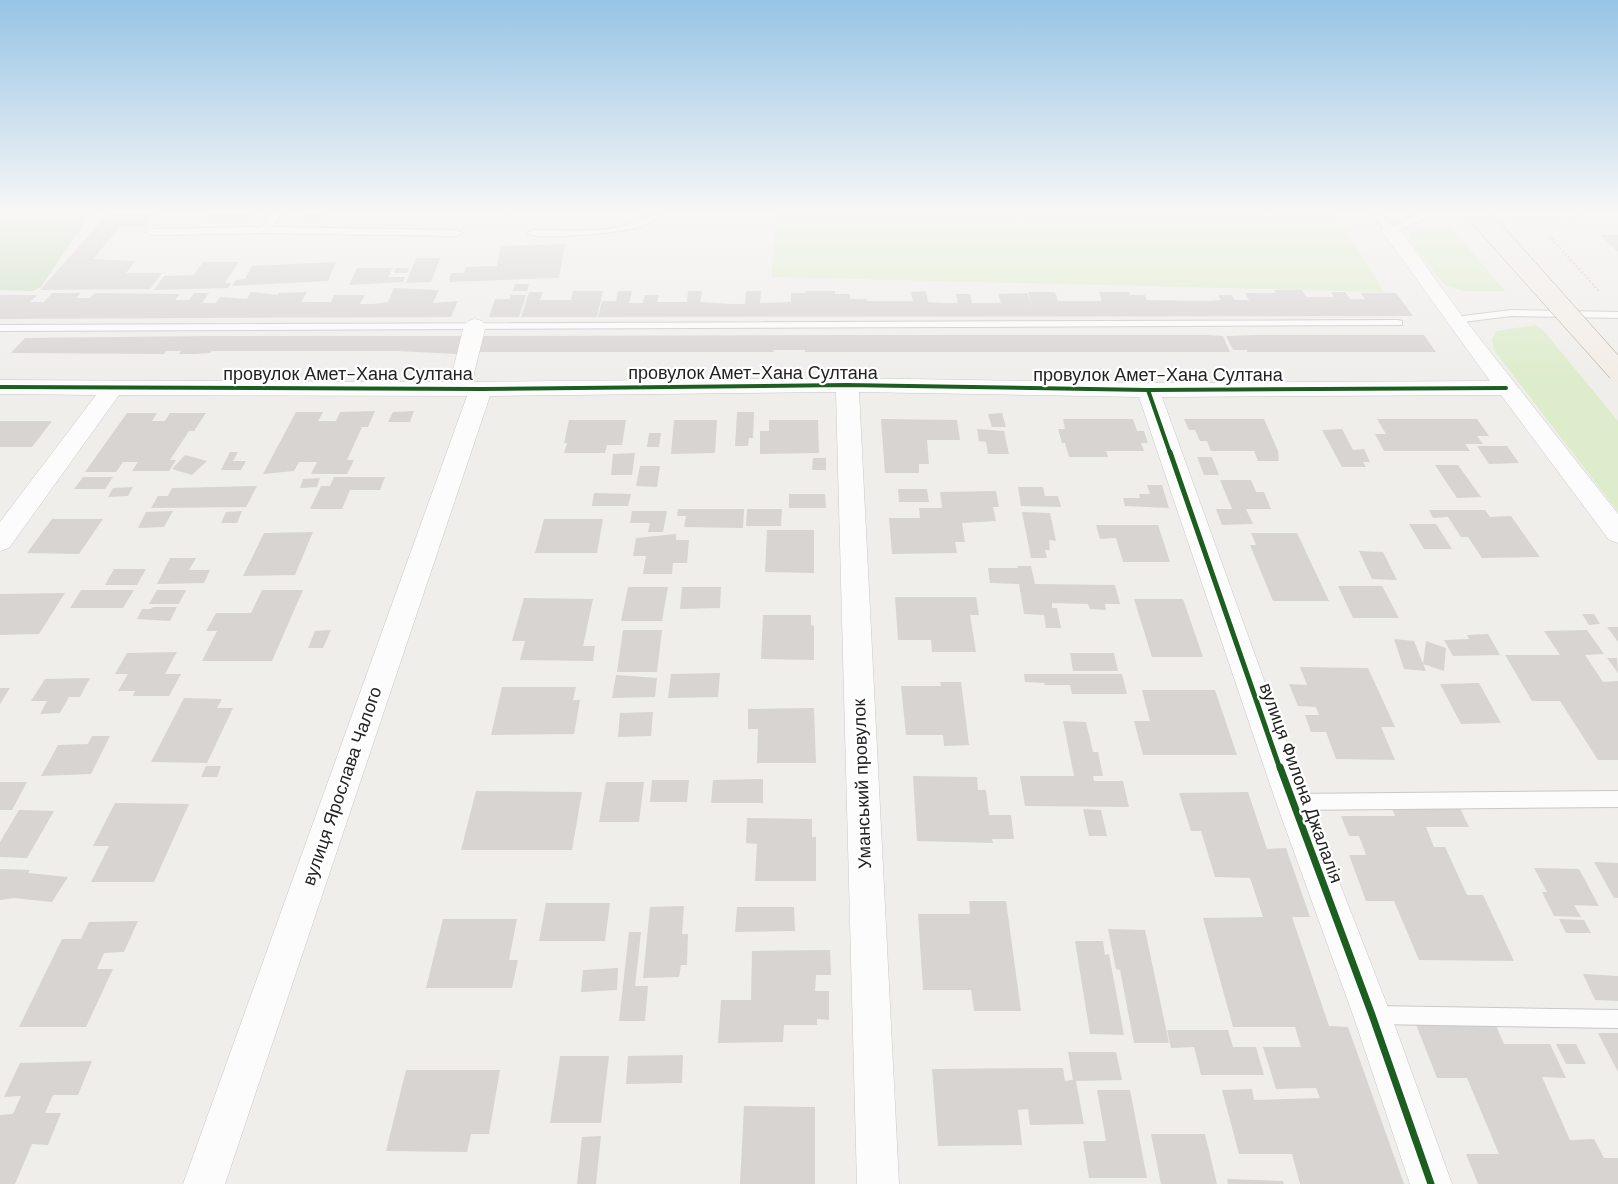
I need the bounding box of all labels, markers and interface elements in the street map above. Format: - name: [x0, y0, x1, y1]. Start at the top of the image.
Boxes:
- street label: провулок Амет-Хана Султана: [628, 361, 879, 385]
- street label: провулок Амет-Хана Султана: [223, 362, 474, 386]
- street label: провулок Амет-Хана Султана: [1033, 363, 1284, 387]
- street label: вулиця Филона Джалалія: [1254, 680, 1348, 886]
- street label: вулиця Ярослава Чалого: [297, 683, 387, 889]
- street label: Уманський провулок: [847, 698, 877, 869]

